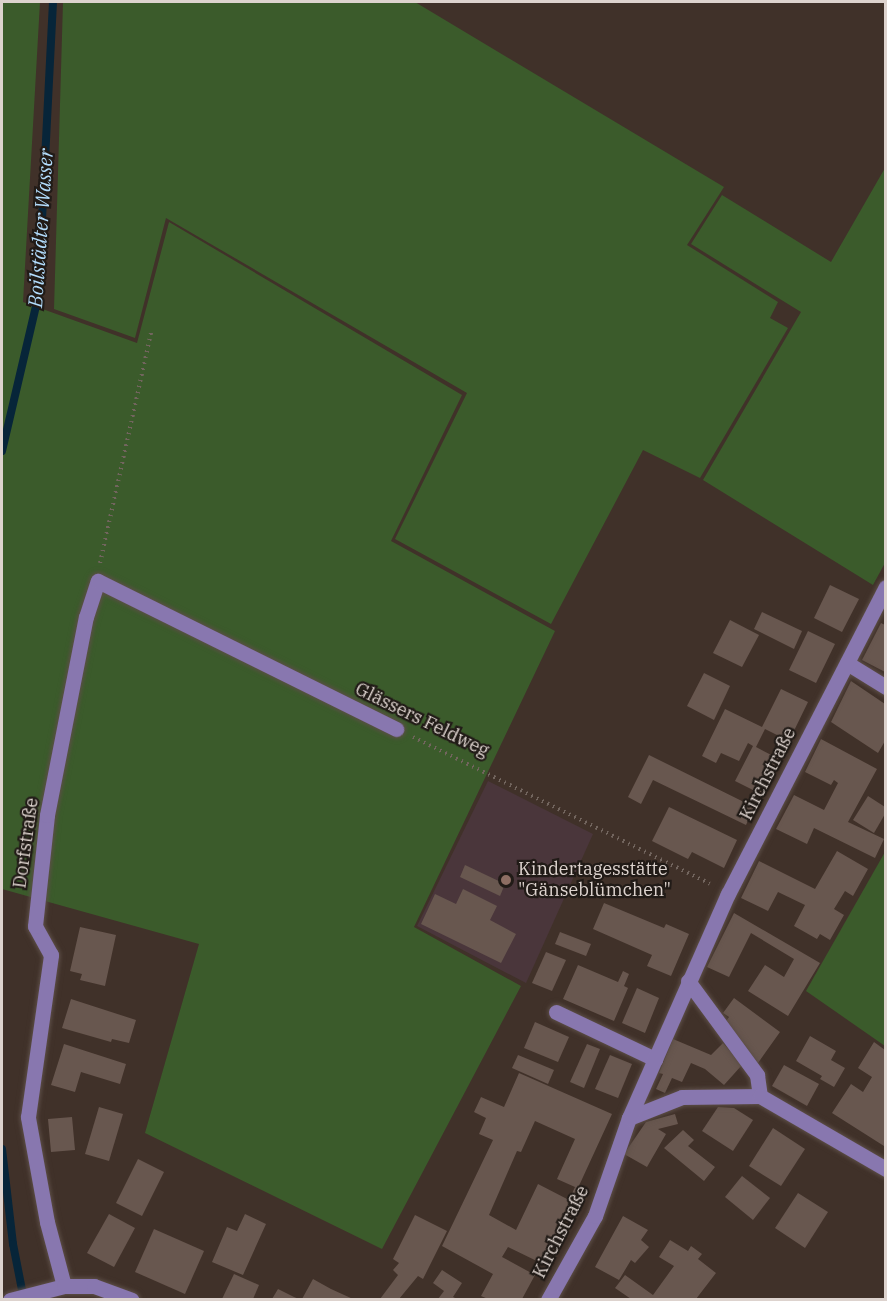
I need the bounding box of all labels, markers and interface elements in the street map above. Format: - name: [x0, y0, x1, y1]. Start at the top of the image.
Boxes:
- water label: Boilstädter Wasser: [22, 148, 58, 308]
- street label: Glässers Feldweg: [352, 678, 492, 762]
- street label: Kirchstraße: [735, 724, 801, 824]
- street label: Dorfstraße: [9, 796, 43, 890]
- place label: Kindertagesstätte "Gänseblümchen": [518, 859, 671, 902]
- marker: Kindertagesstätte "Gänseblümchen": [499, 873, 513, 887]
- street label: Kirchstraße: [528, 1182, 594, 1282]

